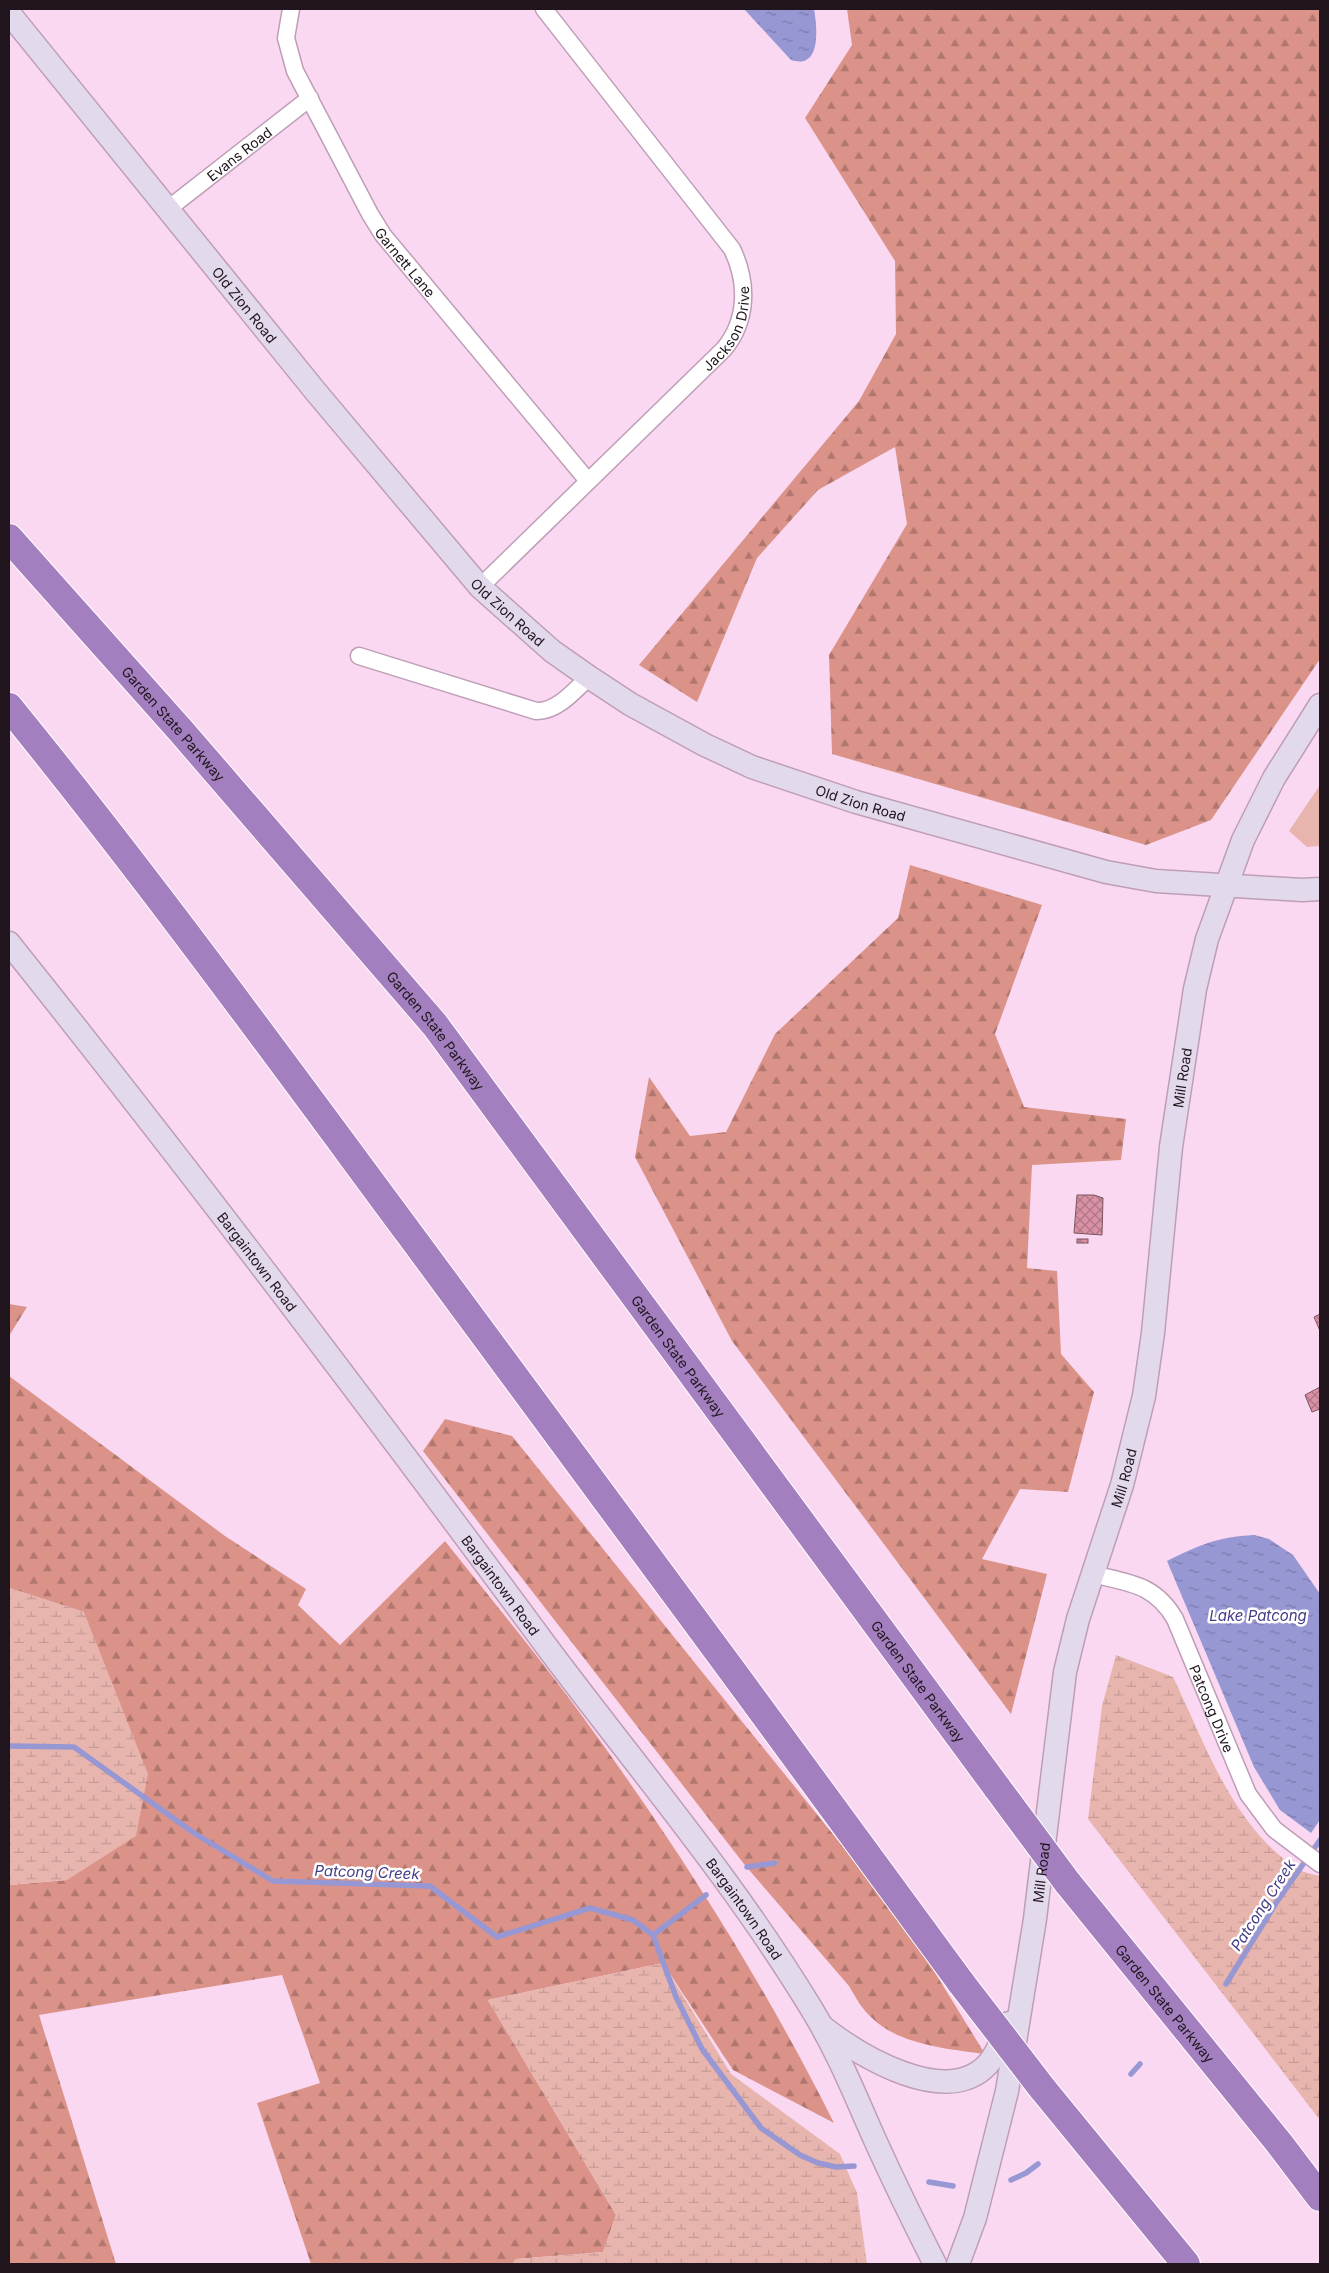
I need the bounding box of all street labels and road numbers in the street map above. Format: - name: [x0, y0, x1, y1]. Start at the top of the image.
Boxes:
- street label: Evans Road: [203, 123, 275, 184]
- street label: Garnett Lane: [372, 224, 439, 300]
- street label: Old Zion Road: [209, 263, 281, 346]
- street label: Jackson Drive: [699, 286, 752, 374]
- street label: Old Zion Road: [468, 575, 548, 649]
- street label: Garden State Parkway: [119, 662, 229, 784]
- street label: Old Zion Road: [814, 781, 908, 824]
- street label: Garden State Parkway: [384, 967, 489, 1093]
- street label: Mill Road: [1169, 1046, 1194, 1109]
- street label: Bargaintown Road: [214, 1208, 301, 1314]
- street label: Garden State Parkway: [628, 1291, 729, 1420]
- street label: Mill Road: [1107, 1446, 1139, 1509]
- street label: Bargaintown Road: [458, 1532, 544, 1638]
- street label: Garden State Parkway: [868, 1617, 969, 1746]
- street label: Patcong Drive: [1186, 1662, 1238, 1755]
- street label: Mill Road: [1029, 1842, 1053, 1904]
- street label: Bargaintown Road: [703, 1854, 786, 1963]
- street label: Garden State Parkway: [1112, 1941, 1219, 2066]

